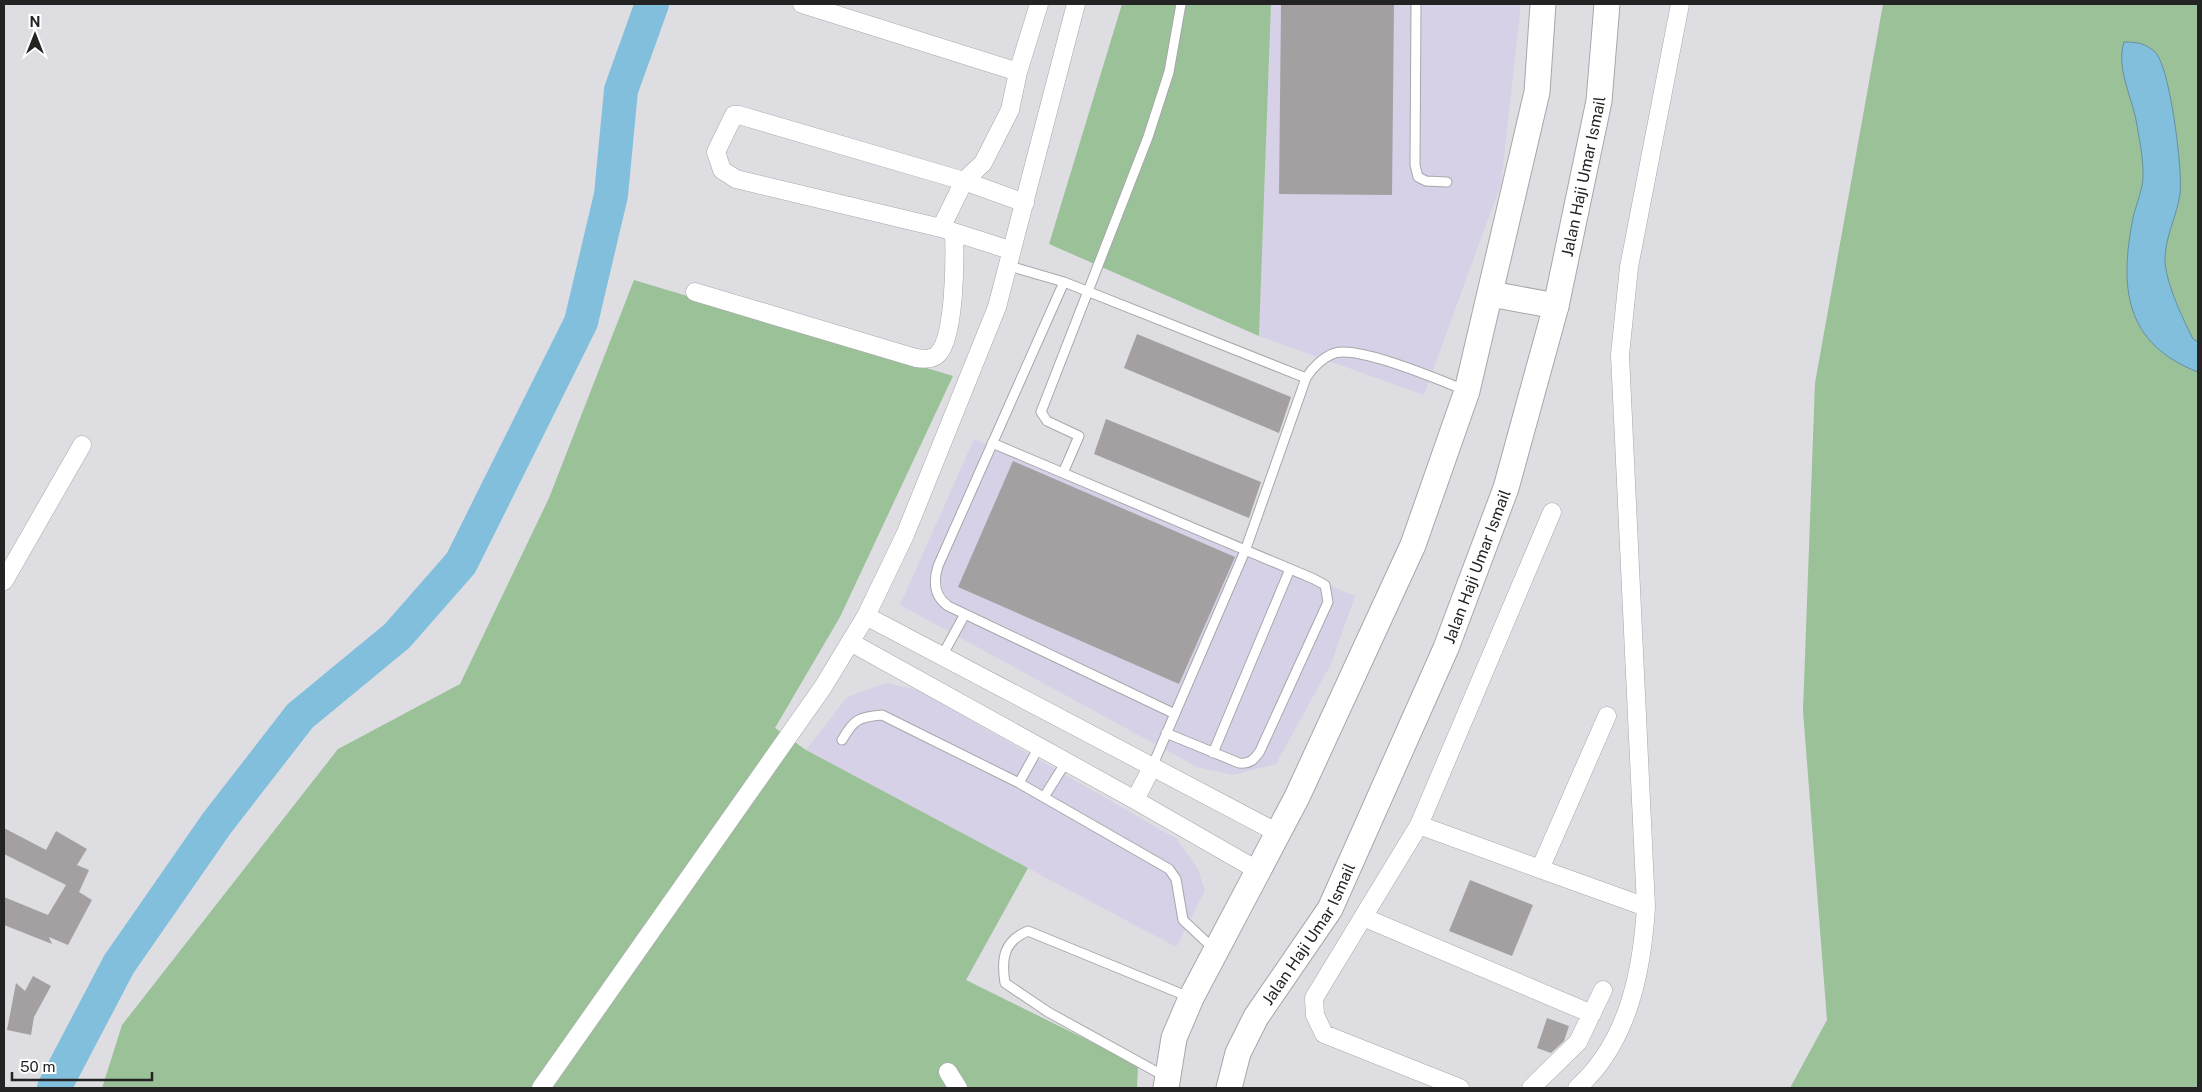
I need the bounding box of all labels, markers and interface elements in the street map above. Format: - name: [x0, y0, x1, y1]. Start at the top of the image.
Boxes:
- north arrow: [10, 10, 60, 60]
- text: N: [30, 14, 40, 30]
- street label: Jalan Haji Umar Ismail: [1558, 95, 1609, 258]
- street label: Jalan Haji Umar Ismail: [1439, 487, 1515, 646]
- street label: Jalan Haji Umar Ismail: [1258, 860, 1359, 1009]
- scale bar: [12, 1050, 152, 1082]
- text: 50 m: [20, 1058, 55, 1075]

